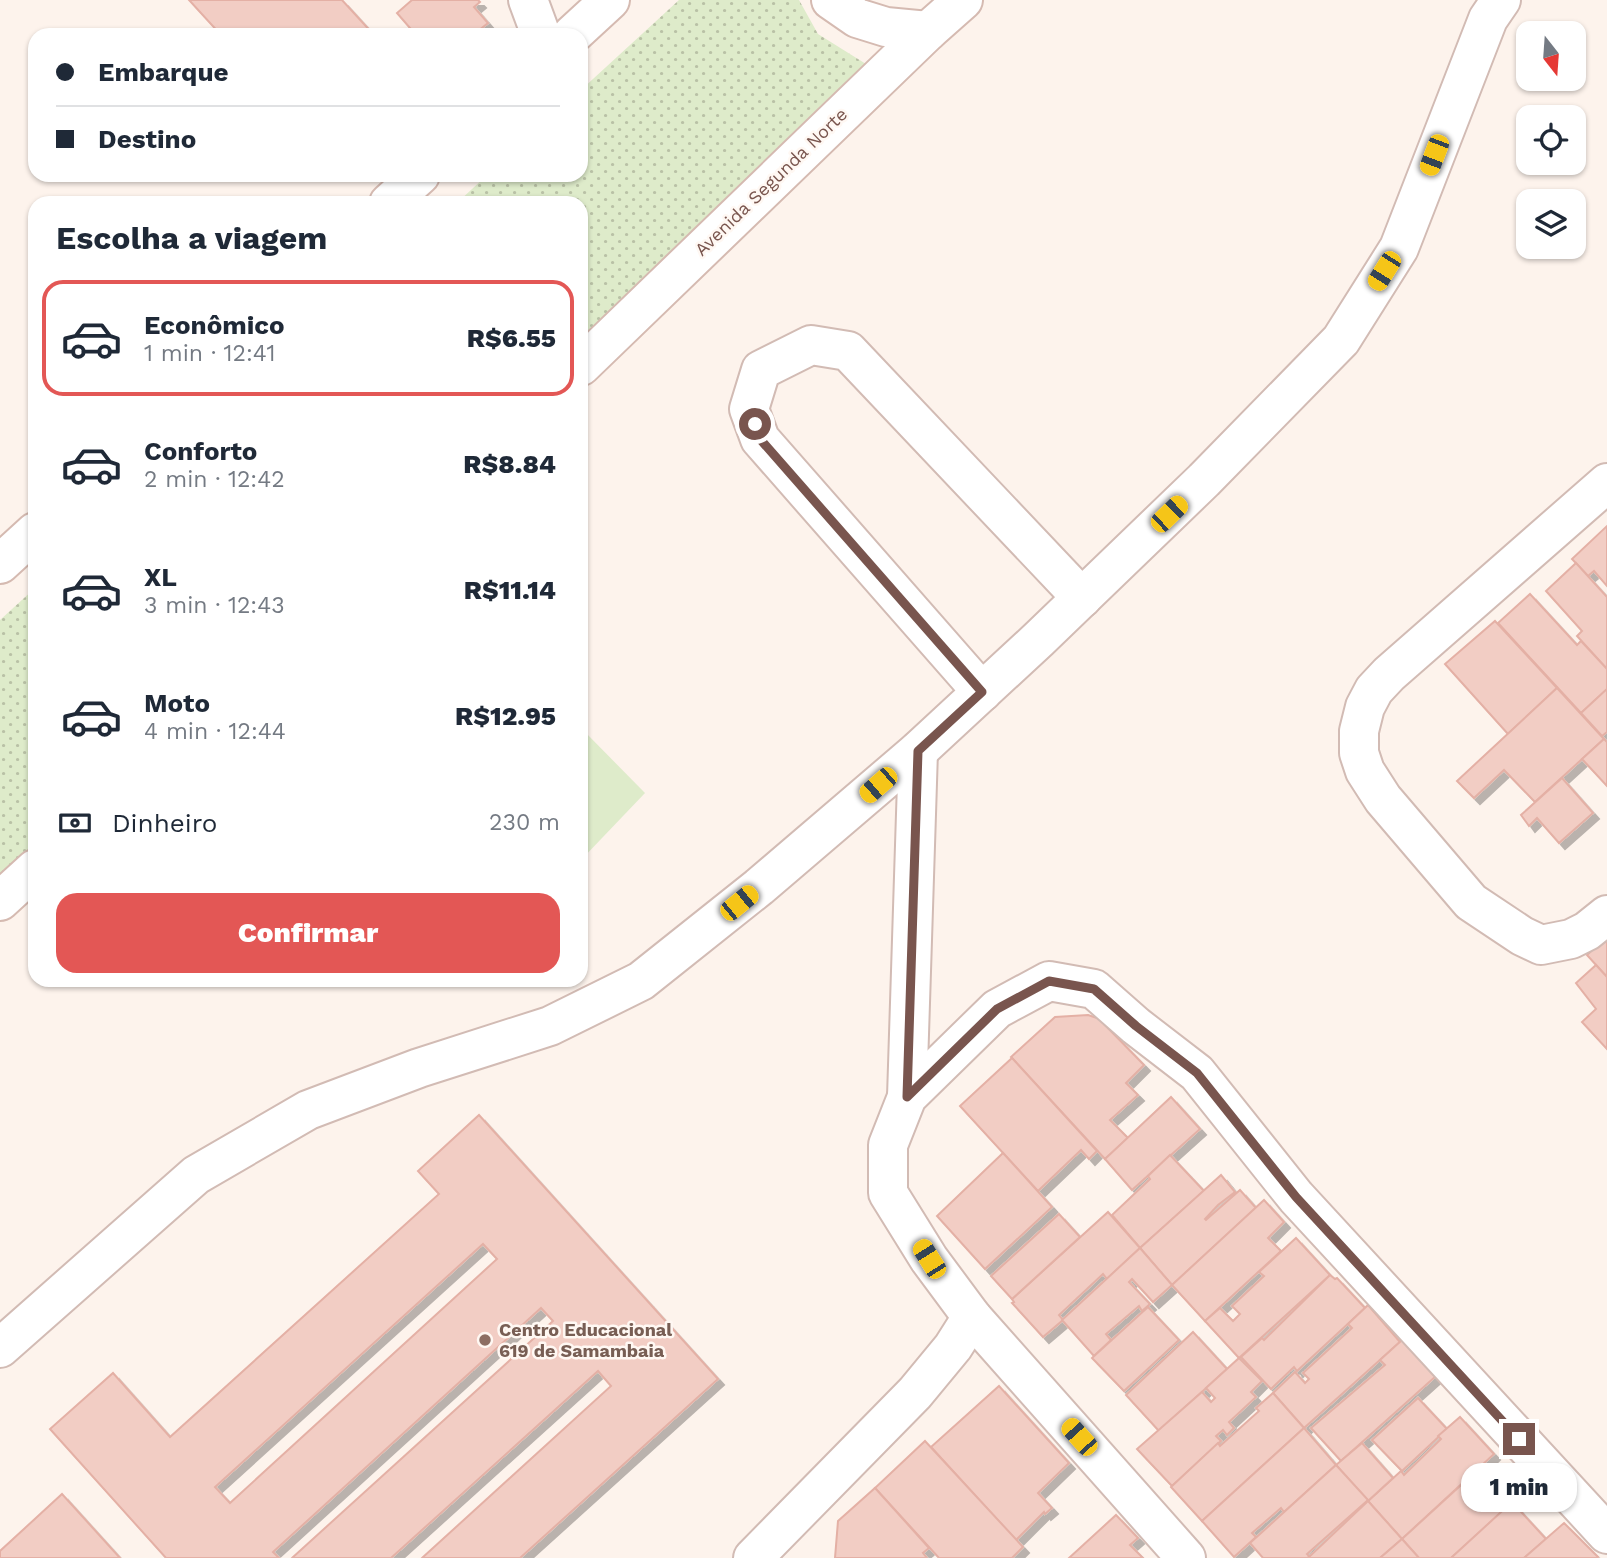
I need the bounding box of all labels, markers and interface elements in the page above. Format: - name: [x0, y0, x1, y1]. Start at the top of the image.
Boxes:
- north arrow: [1516, 21, 1586, 91]
- map controls: [1516, 21, 1586, 259]
- text: Embarque: [98, 57, 229, 87]
- street label: Avenida Segunda Norte: [690, 103, 851, 260]
- button: locate: [1516, 105, 1586, 175]
- text: Destino: [98, 124, 196, 154]
- car: [1417, 132, 1452, 178]
- button: layers: [1516, 189, 1586, 259]
- text: Escolha a viagem: [56, 219, 327, 257]
- car: [1364, 248, 1405, 294]
- icon: car: [60, 307, 123, 370]
- text: Econômico: [144, 310, 285, 340]
- text: R$6.55: [467, 323, 556, 353]
- text: 1 min · 12:41: [144, 340, 275, 367]
- route start: [739, 408, 771, 440]
- icon: car: [60, 433, 123, 496]
- text: Conforto: [144, 436, 257, 466]
- text: R$8.84: [463, 449, 556, 479]
- text: 2 min · 12:42: [144, 466, 285, 493]
- car: [1147, 492, 1192, 536]
- icon: car: [60, 559, 123, 622]
- text: XL: [144, 562, 177, 592]
- text: R$11.14: [464, 575, 556, 605]
- text: 3 min · 12:43: [144, 592, 285, 619]
- icon: car: [60, 685, 123, 748]
- text: Moto: [144, 688, 210, 718]
- text: R$12.95: [455, 701, 556, 731]
- text: 4 min · 12:44: [144, 718, 286, 745]
- car: [856, 763, 901, 807]
- icon: cash: [56, 804, 94, 842]
- text: Dinheiro: [112, 808, 217, 838]
- text: 230 m: [489, 809, 560, 836]
- car: [717, 882, 762, 924]
- button: Confirmar: [56, 893, 560, 973]
- car: [909, 1236, 950, 1282]
- place label: Centro Educacional 619 de Samambaia: [499, 1319, 672, 1361]
- marker: Centro Educacional 619 de Samambaia: [477, 1332, 493, 1348]
- car: [1058, 1414, 1101, 1460]
- route end: [1503, 1423, 1535, 1455]
- callout: 1 min: [1461, 1464, 1577, 1512]
- text: 1 min: [1489, 1474, 1549, 1501]

